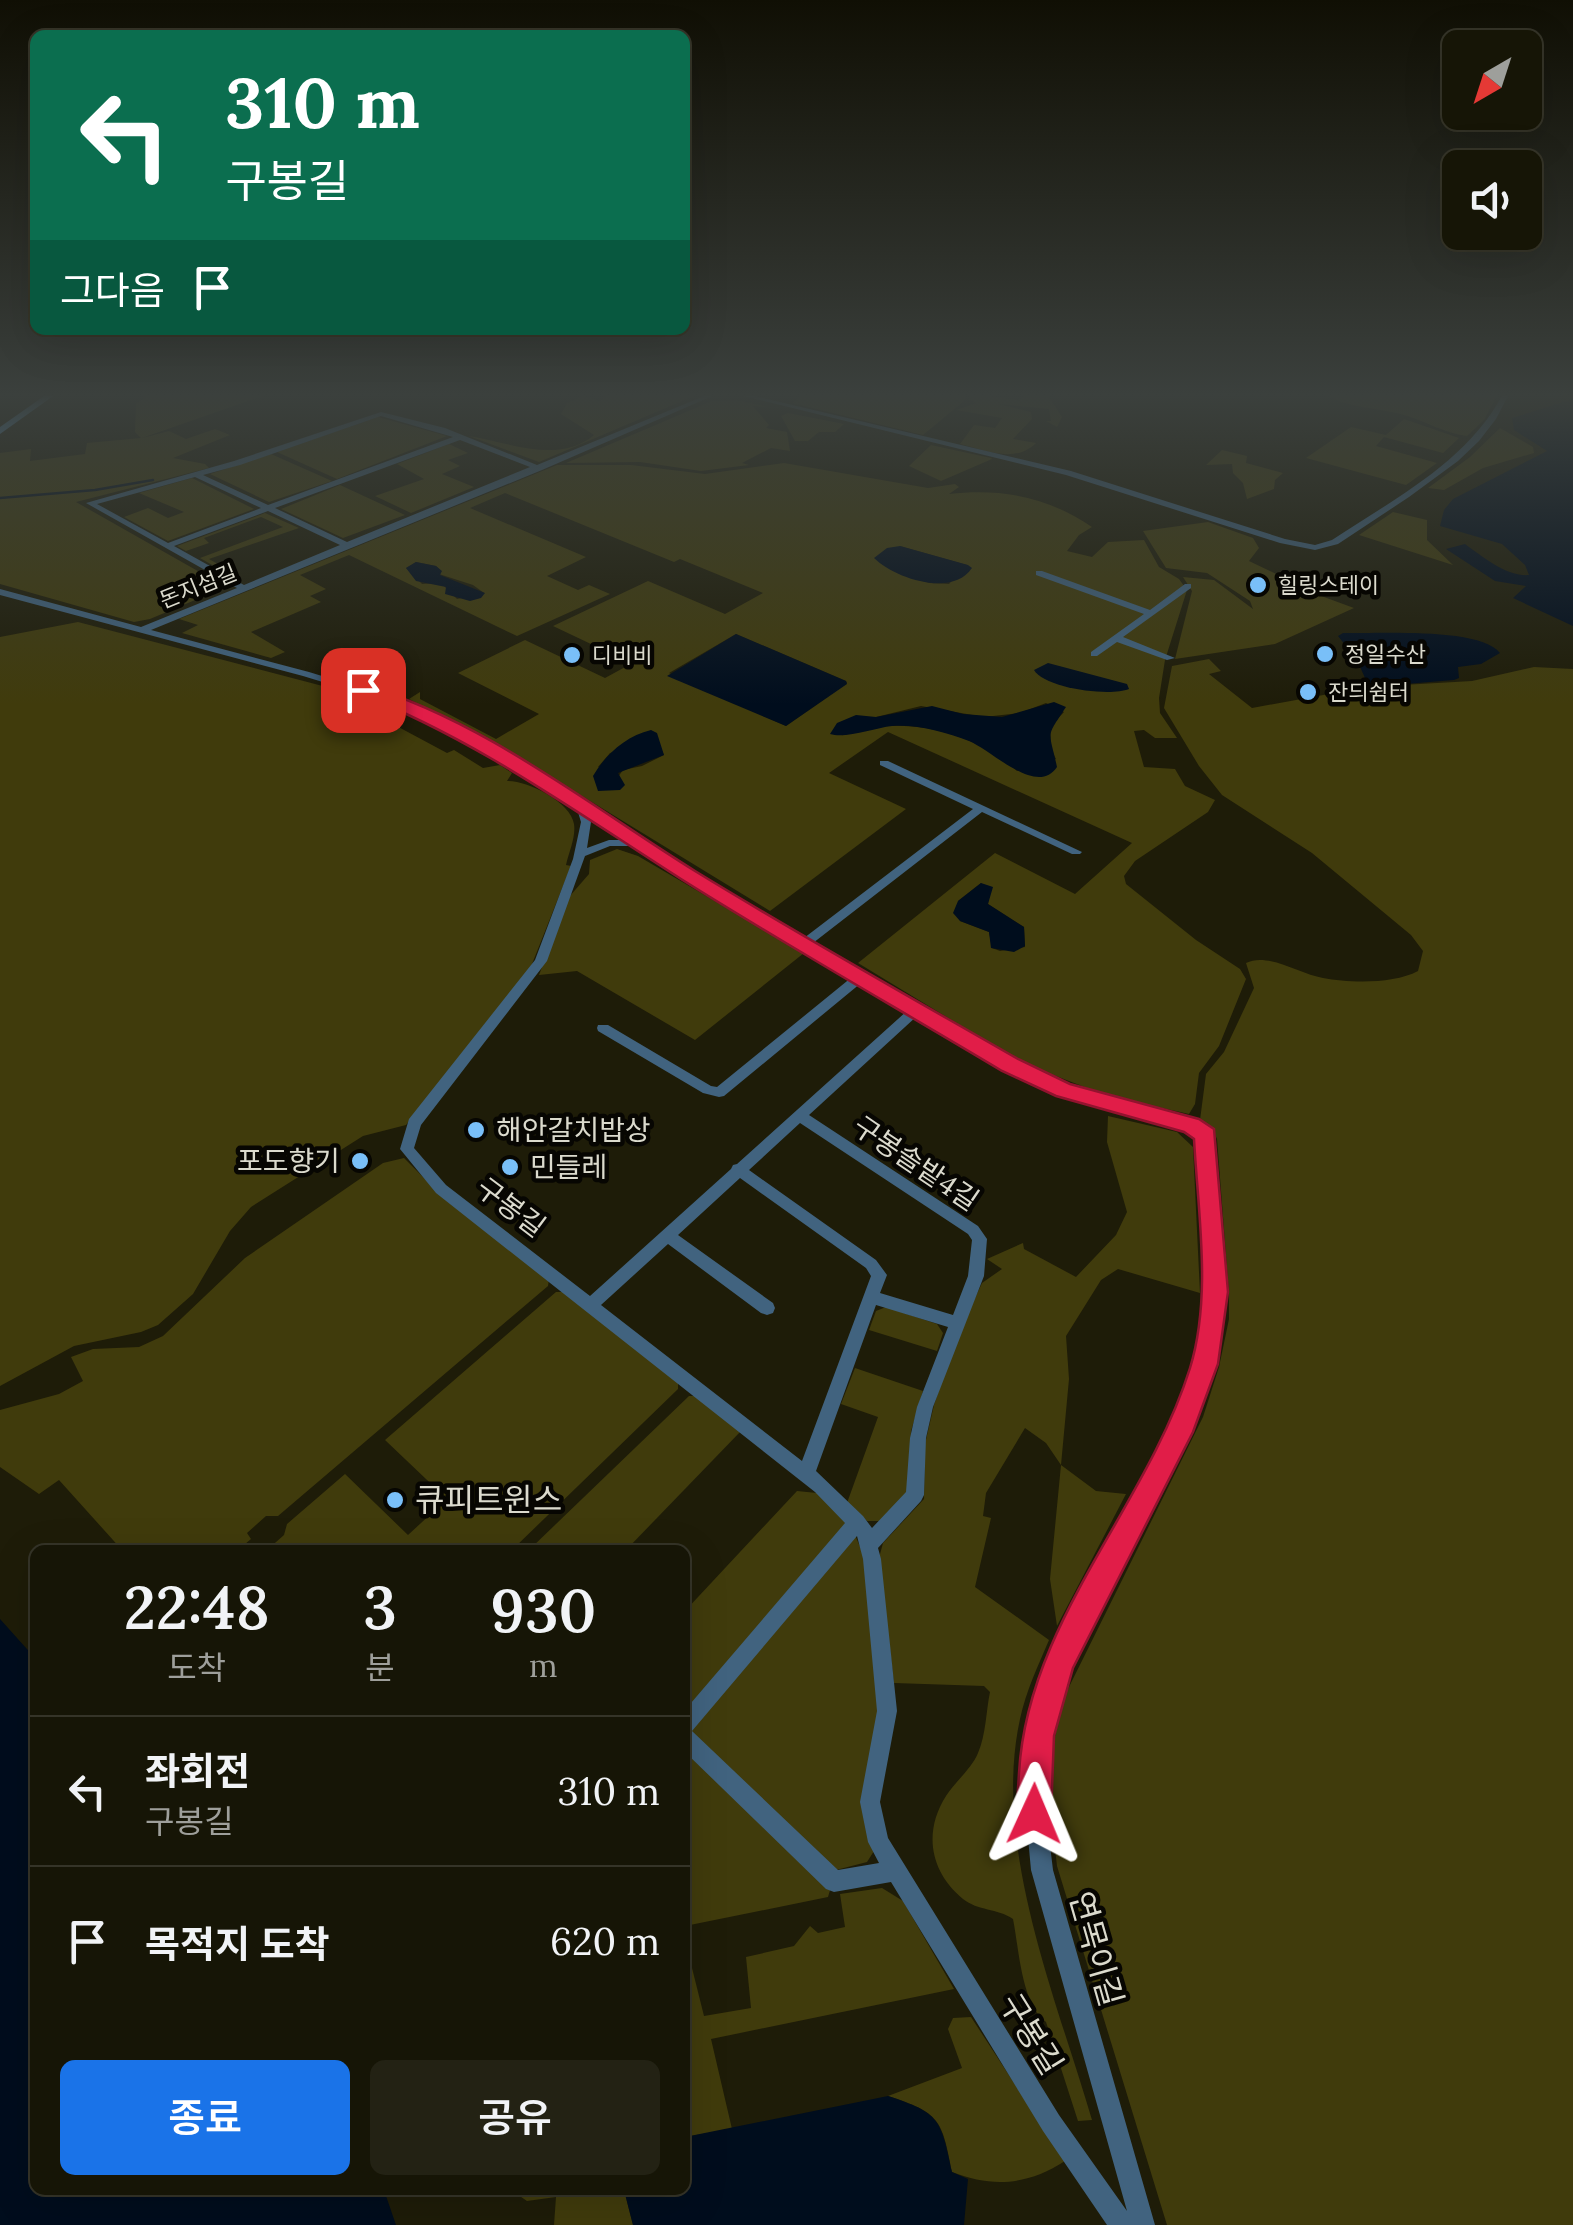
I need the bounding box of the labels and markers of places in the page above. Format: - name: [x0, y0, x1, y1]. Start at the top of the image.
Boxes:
- place label: 힐링스테이: [1278, 571, 1379, 599]
- marker: 힐링스테이: [1247, 574, 1269, 596]
- place label: 정일수산: [1345, 640, 1426, 668]
- place label: 디비비: [592, 641, 653, 669]
- marker: 정일수산: [1314, 643, 1336, 665]
- marker: 디비비: [561, 644, 583, 666]
- pin: [321, 648, 406, 733]
- place label: 잔듸쉼터: [1328, 678, 1409, 706]
- marker: 잔듸쉼터: [1297, 681, 1319, 703]
- place label: 해안갈치밥상: [496, 1112, 651, 1148]
- marker: 해안갈치밥상: [465, 1119, 487, 1141]
- place label: 포도향기: [237, 1143, 340, 1179]
- place label: 민들레: [530, 1149, 607, 1185]
- marker: 포도향기: [349, 1150, 371, 1172]
- marker: 민들레: [499, 1156, 521, 1178]
- place label: 큐피트윈스: [415, 1479, 562, 1520]
- marker: 큐피트윈스: [384, 1489, 406, 1511]

